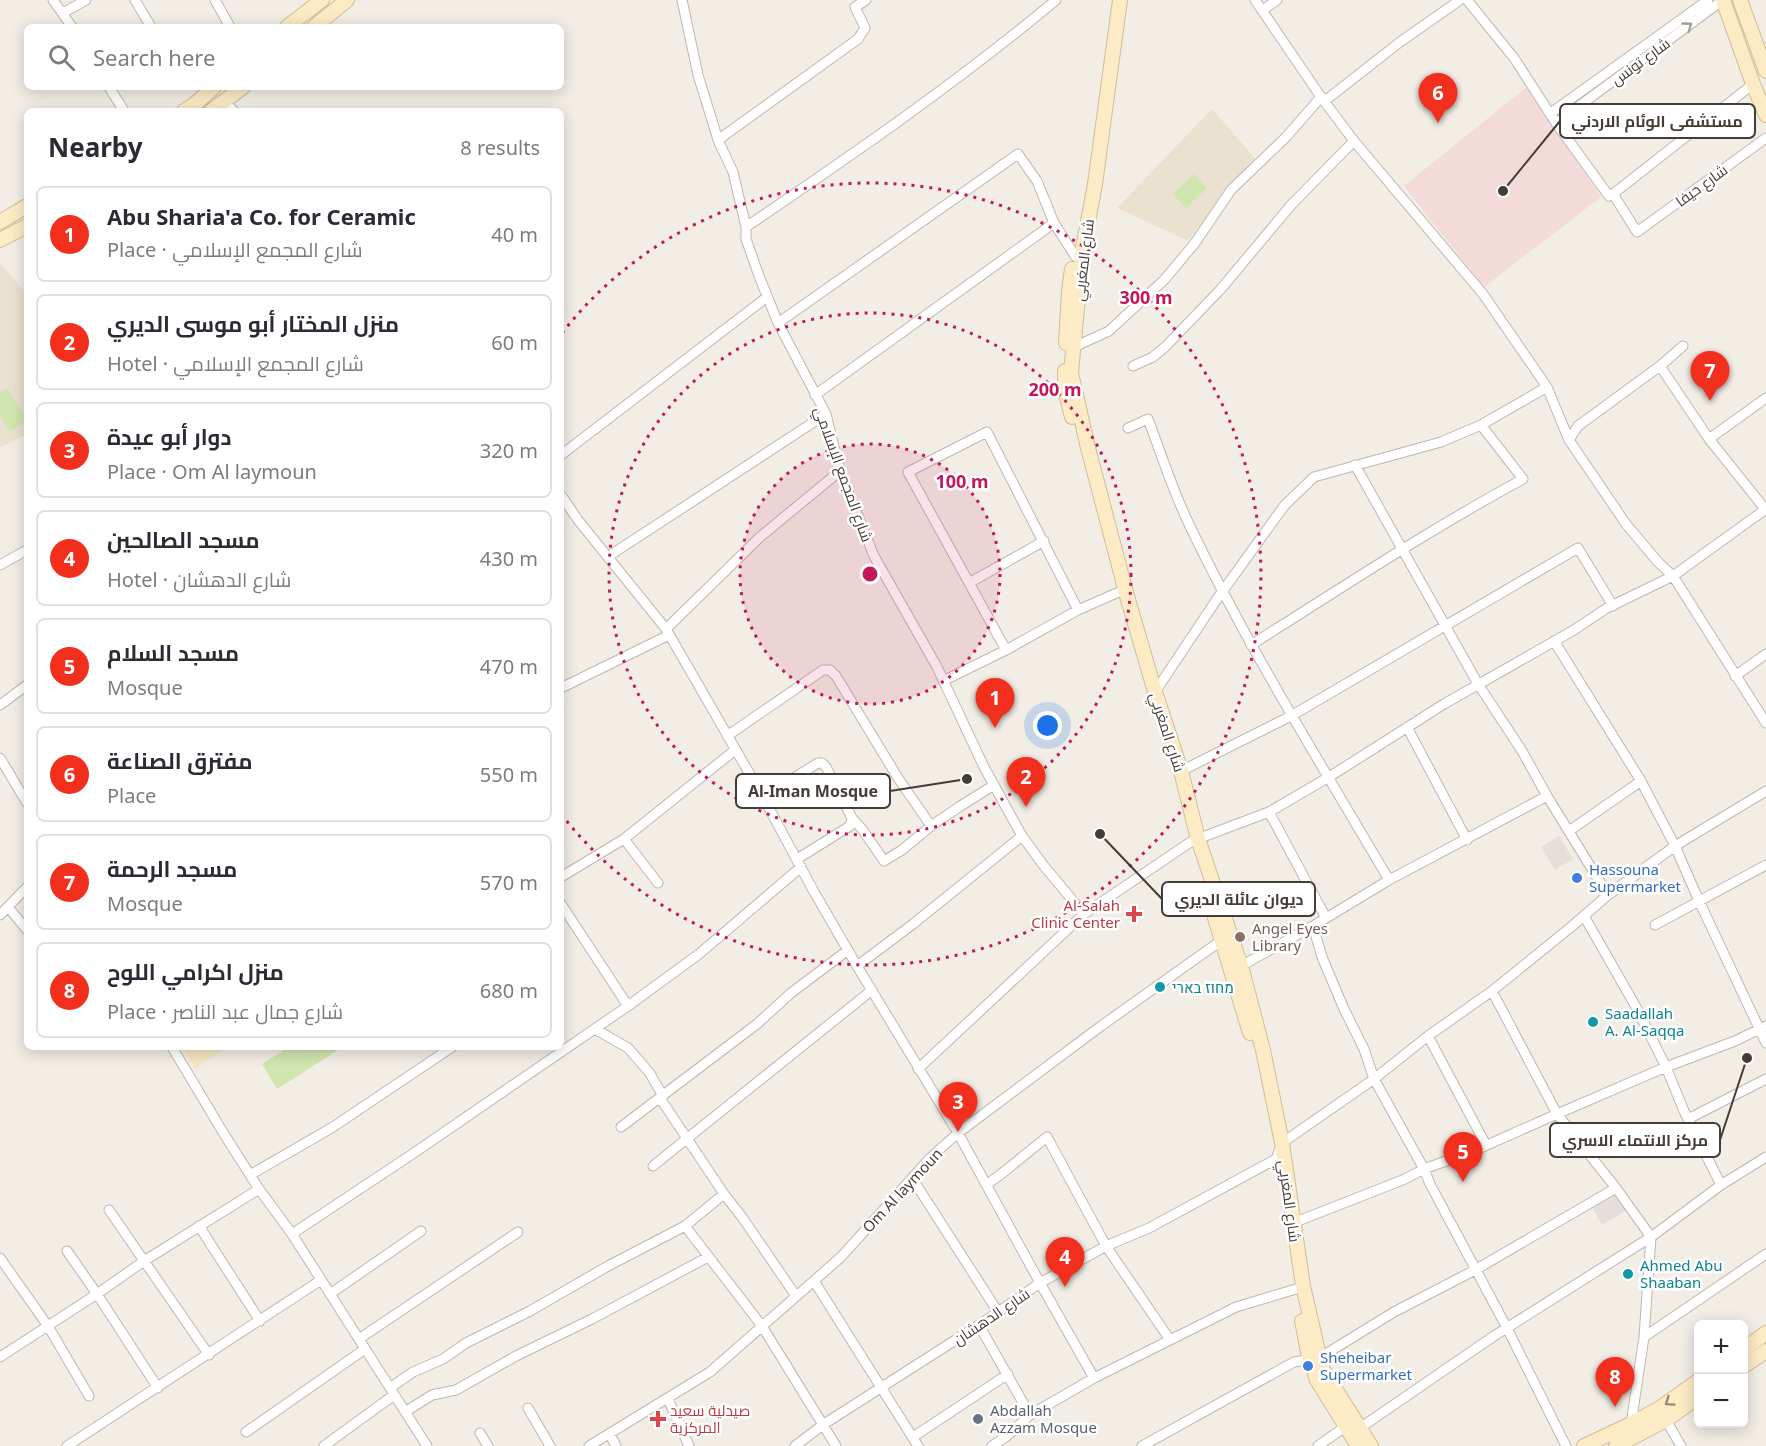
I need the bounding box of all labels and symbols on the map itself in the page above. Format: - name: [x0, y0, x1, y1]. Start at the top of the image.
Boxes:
- one-way arrow: [1682, 22, 1693, 33]
- street label: شارع تونس: [1606, 33, 1675, 91]
- pin: 6: [1418, 74, 1458, 123]
- callout: مستشفى الوئام الاردني: [1560, 104, 1755, 138]
- text: مستشفى الوئام الاردني: [1571, 110, 1743, 134]
- street label: شارع حيفا: [1671, 159, 1732, 212]
- street label: شارع المغربي: [1068, 218, 1101, 303]
- text: 300 m: [1119, 285, 1173, 309]
- pin: 7: [1690, 352, 1730, 401]
- text: 200 m: [1028, 377, 1082, 401]
- street label: شارع المجمع الإسلامي: [807, 403, 878, 546]
- text: 100 m: [935, 469, 989, 493]
- centre of rings: [860, 564, 880, 584]
- pin: 1: [976, 678, 1014, 728]
- street label: شارع المغربي: [1143, 690, 1190, 775]
- your location: [1033, 711, 1062, 740]
- pin: 2: [1006, 758, 1046, 807]
- callout: Al-Iman Mosque: [736, 774, 890, 808]
- text: Al-Iman Mosque: [748, 780, 878, 802]
- place label: Hassouna Supermarket: [1589, 859, 1681, 896]
- marker: Hassouna Supermarket: [1570, 871, 1584, 885]
- callout: ديوان عائلة الديري: [1162, 882, 1315, 916]
- text: ديوان عائلة الديري: [1174, 888, 1304, 912]
- place label: Al-Salah Clinic Center: [1031, 895, 1120, 932]
- marker: Al-Salah Clinic Center: [1125, 905, 1143, 923]
- place label: Angel Eyes Library: [1252, 918, 1328, 955]
- marker: Angel Eyes Library: [1233, 930, 1247, 944]
- place label: מחוז בארי: [1172, 977, 1234, 997]
- marker: מחוז בארי: [1153, 980, 1167, 994]
- place label: Saadallah A. Al-Saqqa: [1605, 1003, 1684, 1040]
- marker: Saadallah A. Al-Saqqa: [1586, 1015, 1600, 1029]
- pin: 3: [938, 1082, 978, 1132]
- callout: مركز الانتماء الاسري: [1550, 1123, 1720, 1157]
- text: مركز الانتماء الاسري: [1562, 1129, 1708, 1153]
- pin: 5: [1444, 1132, 1482, 1182]
- street label: Om Al laymoun: [858, 1143, 946, 1237]
- street label: شارع المغربي: [1271, 1159, 1306, 1244]
- pin: 4: [1046, 1238, 1084, 1287]
- place label: Ahmed Abu Shaaban: [1640, 1255, 1723, 1292]
- marker: Ahmed Abu Shaaban: [1621, 1267, 1635, 1281]
- street label: شارع الدهشان: [949, 1283, 1034, 1351]
- place label: Sheheibar Supermarket: [1320, 1347, 1412, 1384]
- pin: 8: [1596, 1358, 1634, 1407]
- marker: Sheheibar Supermarket: [1301, 1359, 1315, 1373]
- one-way arrow: [1664, 1395, 1675, 1406]
- place label: صيدلية سعيد المركزية: [670, 1400, 750, 1437]
- place label: Abdallah Azzam Mosque: [990, 1400, 1097, 1437]
- marker: صيدلية سعيد المركزية: [651, 1412, 665, 1426]
- marker: Abdallah Azzam Mosque: [971, 1412, 985, 1426]

